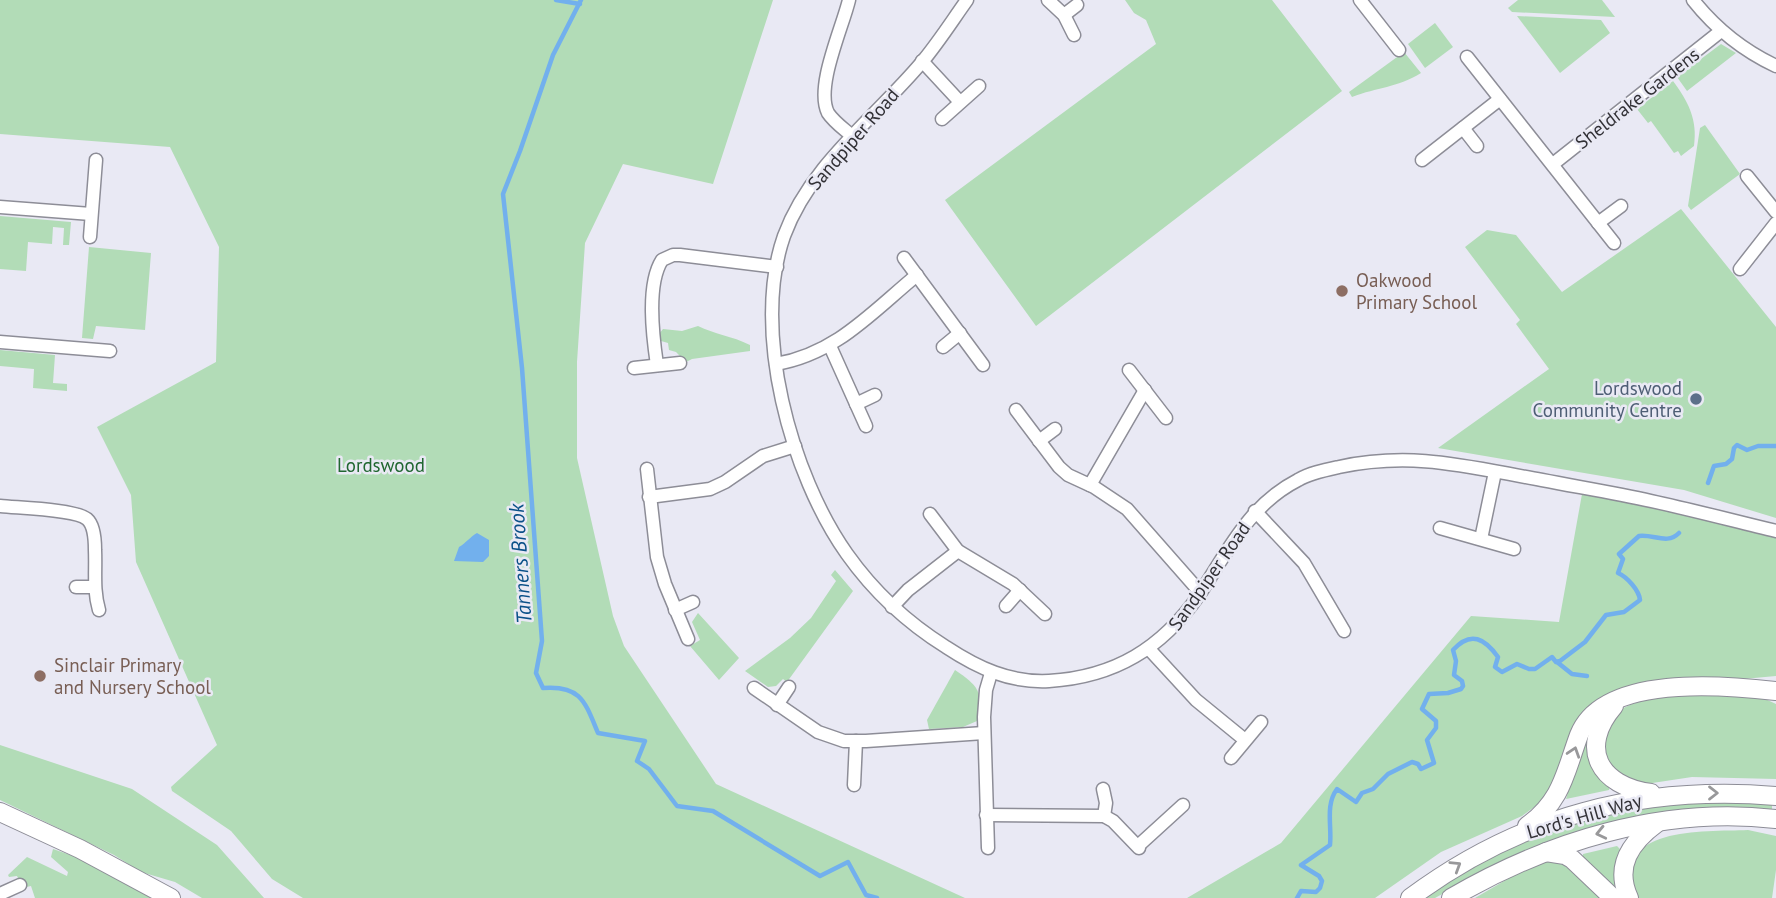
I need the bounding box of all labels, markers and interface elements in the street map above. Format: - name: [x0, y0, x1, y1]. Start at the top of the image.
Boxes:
- street label: Sheldrake Gardens: [1570, 42, 1704, 154]
- street label: Sandpiper Road: [802, 83, 904, 195]
- place label: Oakwood Primary School: [1356, 268, 1477, 314]
- marker: Oakwood Primary School: [1334, 283, 1350, 299]
- place label: Lordswood Community Centre: [1533, 376, 1682, 422]
- marker: Lordswood Community Centre: [1688, 391, 1704, 407]
- park label: Lordswood: [337, 453, 425, 477]
- water label: Tanners Brook: [502, 501, 538, 625]
- street label: Sandpiper Road: [1163, 517, 1255, 635]
- place label: Sinclair Primary and Nursery School: [54, 653, 211, 699]
- marker: Sinclair Primary and Nursery School: [32, 668, 48, 684]
- one-way arrow: [1565, 746, 1580, 758]
- one-way arrow: [1708, 785, 1718, 801]
- street label: Lord's Hill Way: [1524, 788, 1644, 844]
- one-way arrow: [1595, 825, 1607, 839]
- one-way arrow: [1448, 862, 1461, 875]

